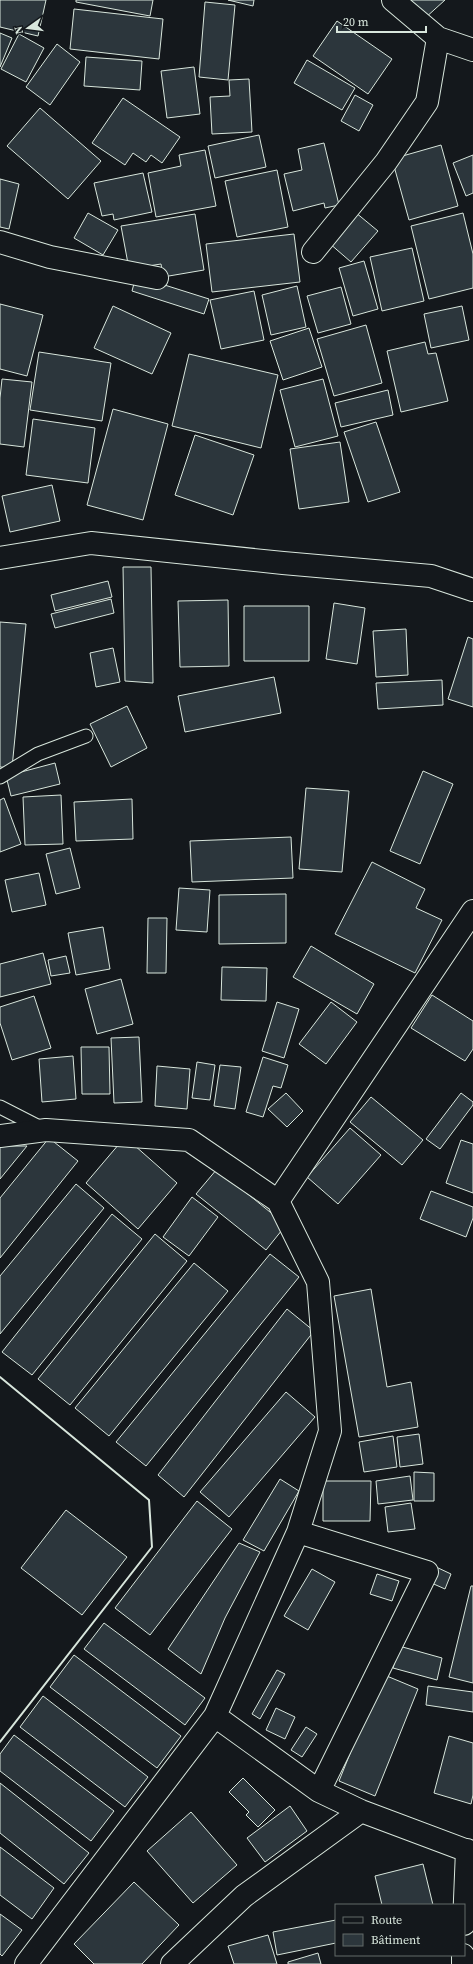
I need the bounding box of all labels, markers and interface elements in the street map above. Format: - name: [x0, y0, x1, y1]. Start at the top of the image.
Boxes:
- north arrow: [8, 8, 48, 48]
- scale bar: [337, 8, 426, 34]
- text: 20 m: [343, 14, 369, 30]
- text: N: [11, 25, 27, 36]
- legend: [335, 1904, 465, 1956]
- text: Route: [371, 1912, 402, 1928]
- text: Bâtiment: [371, 1932, 420, 1948]

